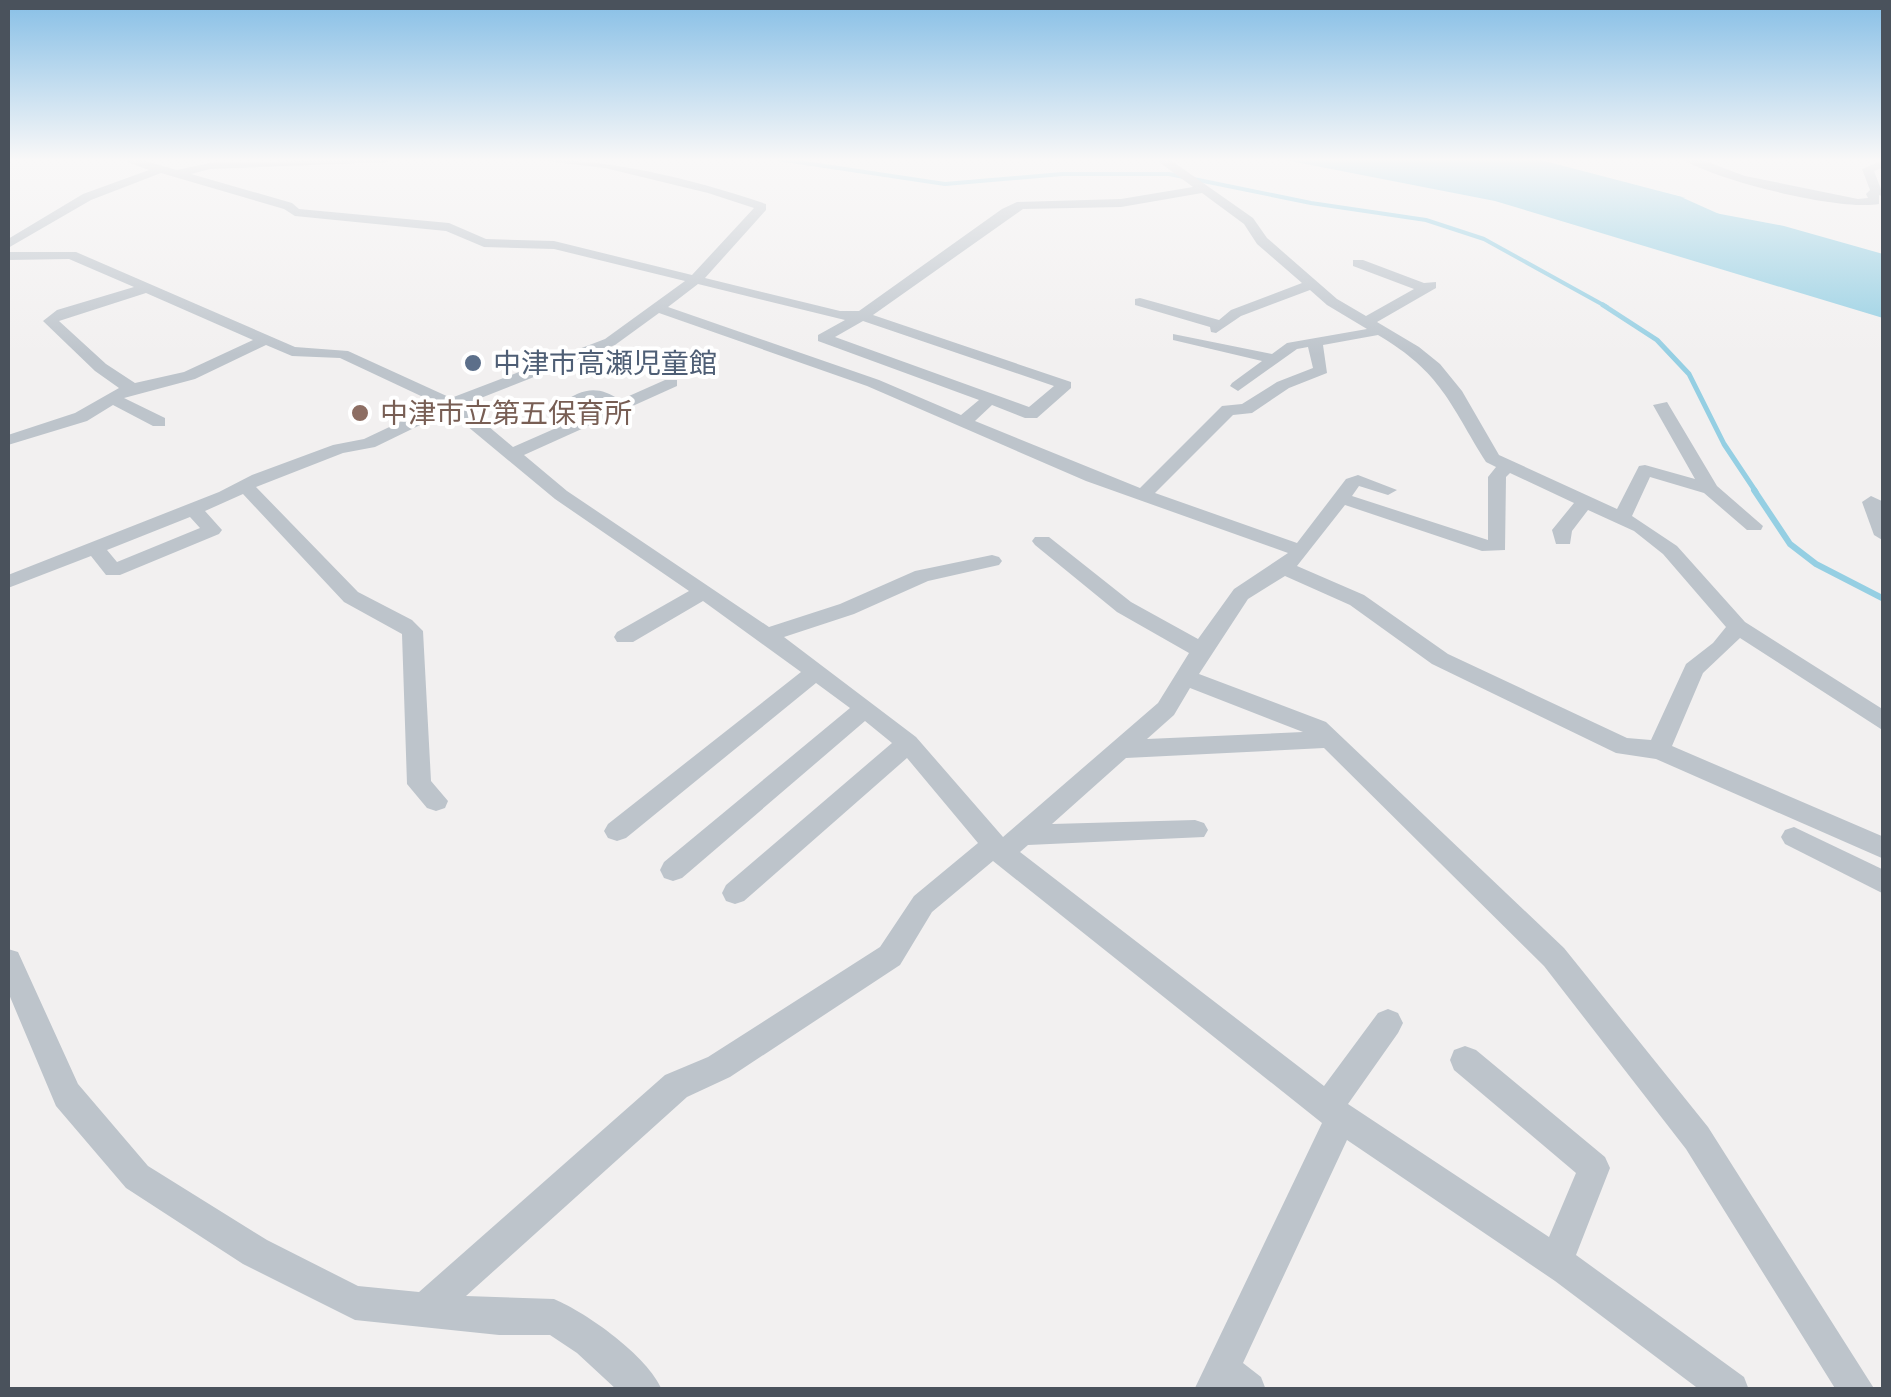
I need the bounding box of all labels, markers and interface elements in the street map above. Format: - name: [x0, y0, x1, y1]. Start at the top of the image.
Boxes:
- place label: 中津市高瀬児童館: [493, 346, 717, 380]
- marker: 中津市高瀬児童館: [462, 352, 484, 374]
- place label: 中津市立第五保育所: [380, 396, 632, 430]
- marker: 中津市立第五保育所: [349, 402, 371, 424]

